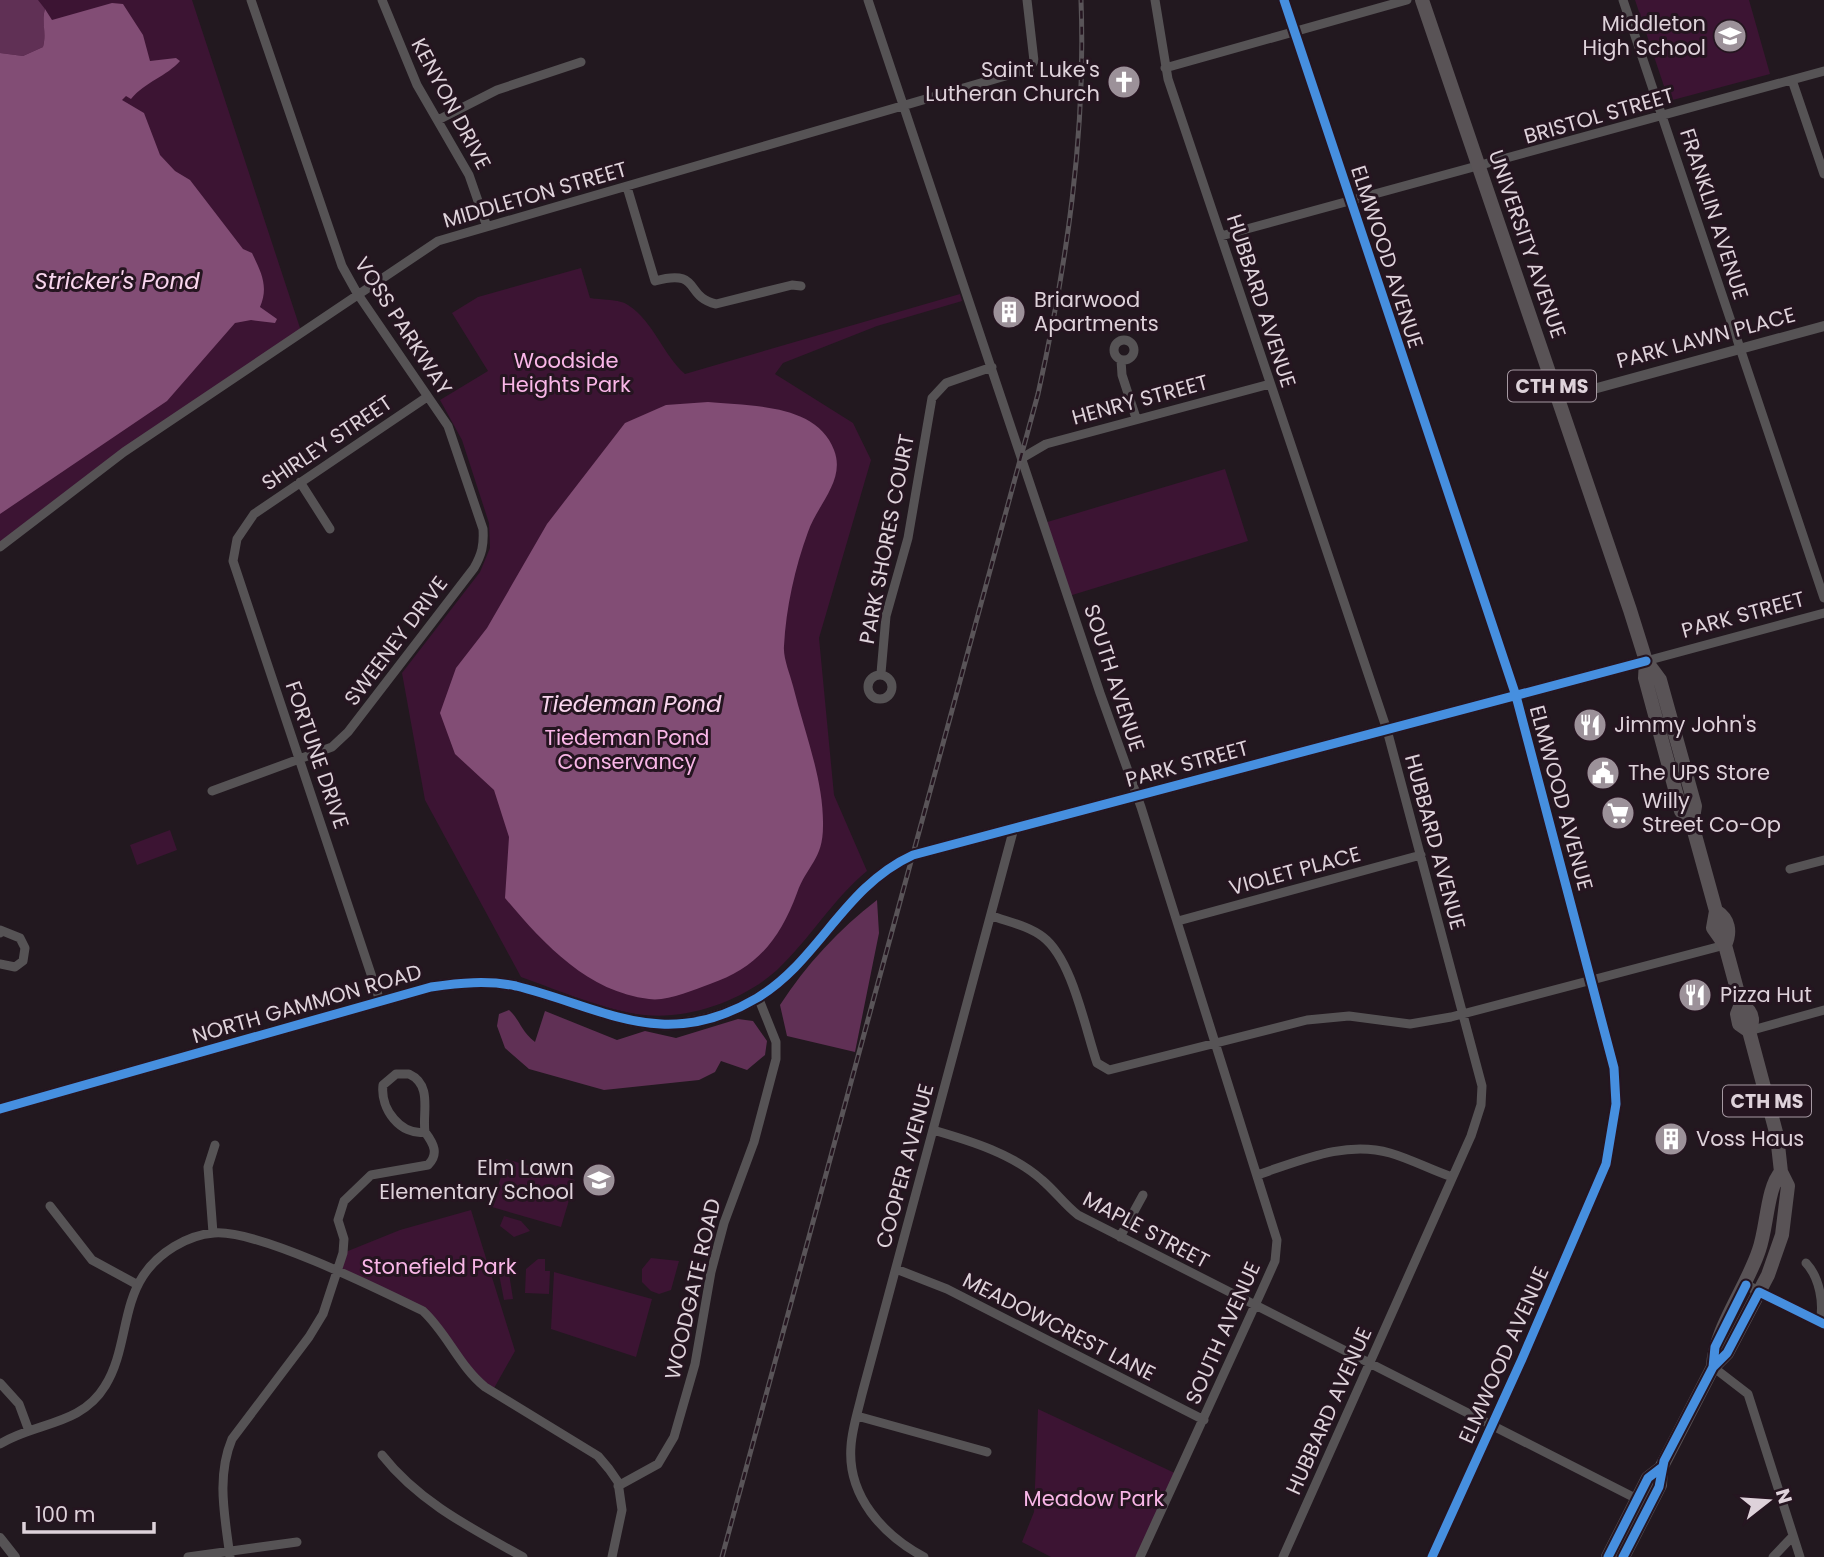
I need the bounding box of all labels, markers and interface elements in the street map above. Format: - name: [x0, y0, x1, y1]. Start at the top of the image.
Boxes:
- place label: Middleton High School: [1582, 9, 1706, 62]
- school or university icon: Middleton High School: [1711, 17, 1749, 55]
- street label: KENYON DRIVE: [405, 33, 498, 175]
- place label: Saint Luke's Lutheran Church: [925, 55, 1100, 108]
- church icon: Saint Luke's Lutheran Church: [1105, 63, 1143, 101]
- street label: BRISTOL STREET: [1520, 80, 1677, 151]
- street label: FRANKLIN AVENUE: [1673, 125, 1756, 303]
- street label: UNIVERSITY AVENUE: [1482, 146, 1573, 342]
- street label: MIDDLETON STREET: [439, 154, 630, 235]
- street label: ELMWOOD AVENUE: [1344, 162, 1431, 352]
- street label: HUBBARD AVENUE: [1220, 210, 1303, 391]
- street label: VOSS PARKWAY: [348, 251, 459, 401]
- water label: Stricker's Pond: [34, 265, 200, 297]
- place label: Briarwood Apartments: [1034, 285, 1159, 338]
- building icon: Briarwood Apartments: [990, 293, 1028, 331]
- street label: PARK LAWN PLACE: [1613, 300, 1798, 375]
- park label: Woodside Heights Park: [501, 346, 631, 399]
- street label: HENRY STREET: [1068, 367, 1211, 432]
- road number: CTH MS: [1508, 370, 1596, 402]
- street label: SHIRLEY STREET: [256, 388, 398, 497]
- street label: PARK SHORES COURT: [852, 432, 921, 646]
- street label: SWEENEY DRIVE: [337, 570, 454, 712]
- street label: PARK STREET: [1678, 584, 1808, 645]
- street label: SOUTH AVENUE: [1077, 600, 1152, 755]
- street label: FORTUNE DRIVE: [279, 677, 356, 833]
- water label: Tiedeman Pond: [540, 688, 722, 720]
- street label: ELMWOOD AVENUE: [1523, 702, 1600, 894]
- restaurant icon: Jimmy John's: [1571, 706, 1609, 744]
- place label: Jimmy John's: [1614, 710, 1757, 739]
- park label: Tiedeman Pond Conservancy: [545, 723, 709, 776]
- street label: PARK STREET: [1122, 733, 1252, 794]
- street label: HUBBARD AVENUE: [1398, 751, 1473, 933]
- public building icon: The UPS Store: [1584, 754, 1622, 792]
- place label: The UPS Store: [1628, 758, 1770, 787]
- place label: Willy Street Co-Op: [1642, 786, 1781, 839]
- supermarket icon: Willy Street Co-Op: [1599, 794, 1637, 832]
- street label: VIOLET PLACE: [1226, 839, 1364, 902]
- street label: NORTH GAMMON ROAD: [189, 957, 425, 1050]
- restaurant icon: Pizza Hut: [1676, 976, 1714, 1014]
- place label: Pizza Hut: [1720, 980, 1812, 1009]
- street label: COOPER AVENUE: [869, 1080, 940, 1251]
- road number: CTH MS: [1723, 1086, 1811, 1116]
- building icon: Voss Haus: [1652, 1120, 1690, 1158]
- place label: Voss Haus: [1696, 1124, 1804, 1153]
- place label: Elm Lawn Elementary School: [379, 1153, 574, 1206]
- school or university icon: Elm Lawn Elementary School: [580, 1161, 618, 1199]
- street label: MAPLE STREET: [1078, 1184, 1215, 1275]
- street label: WOODGATE ROAD: [658, 1196, 727, 1382]
- park label: Stonefield Park: [362, 1252, 517, 1281]
- street label: SOUTH AVENUE: [1178, 1257, 1267, 1409]
- street label: ELMWOOD AVENUE: [1452, 1262, 1556, 1448]
- street label: MEADOWCREST LANE: [958, 1265, 1161, 1388]
- street label: HUBBARD AVENUE: [1279, 1322, 1379, 1499]
- north arrow: [1733, 1466, 1803, 1536]
- park label: Meadow Park: [1024, 1484, 1165, 1513]
- text: N: [1769, 1485, 1799, 1507]
- scale bar: [24, 1490, 154, 1534]
- text: 100 m: [35, 1500, 95, 1529]

